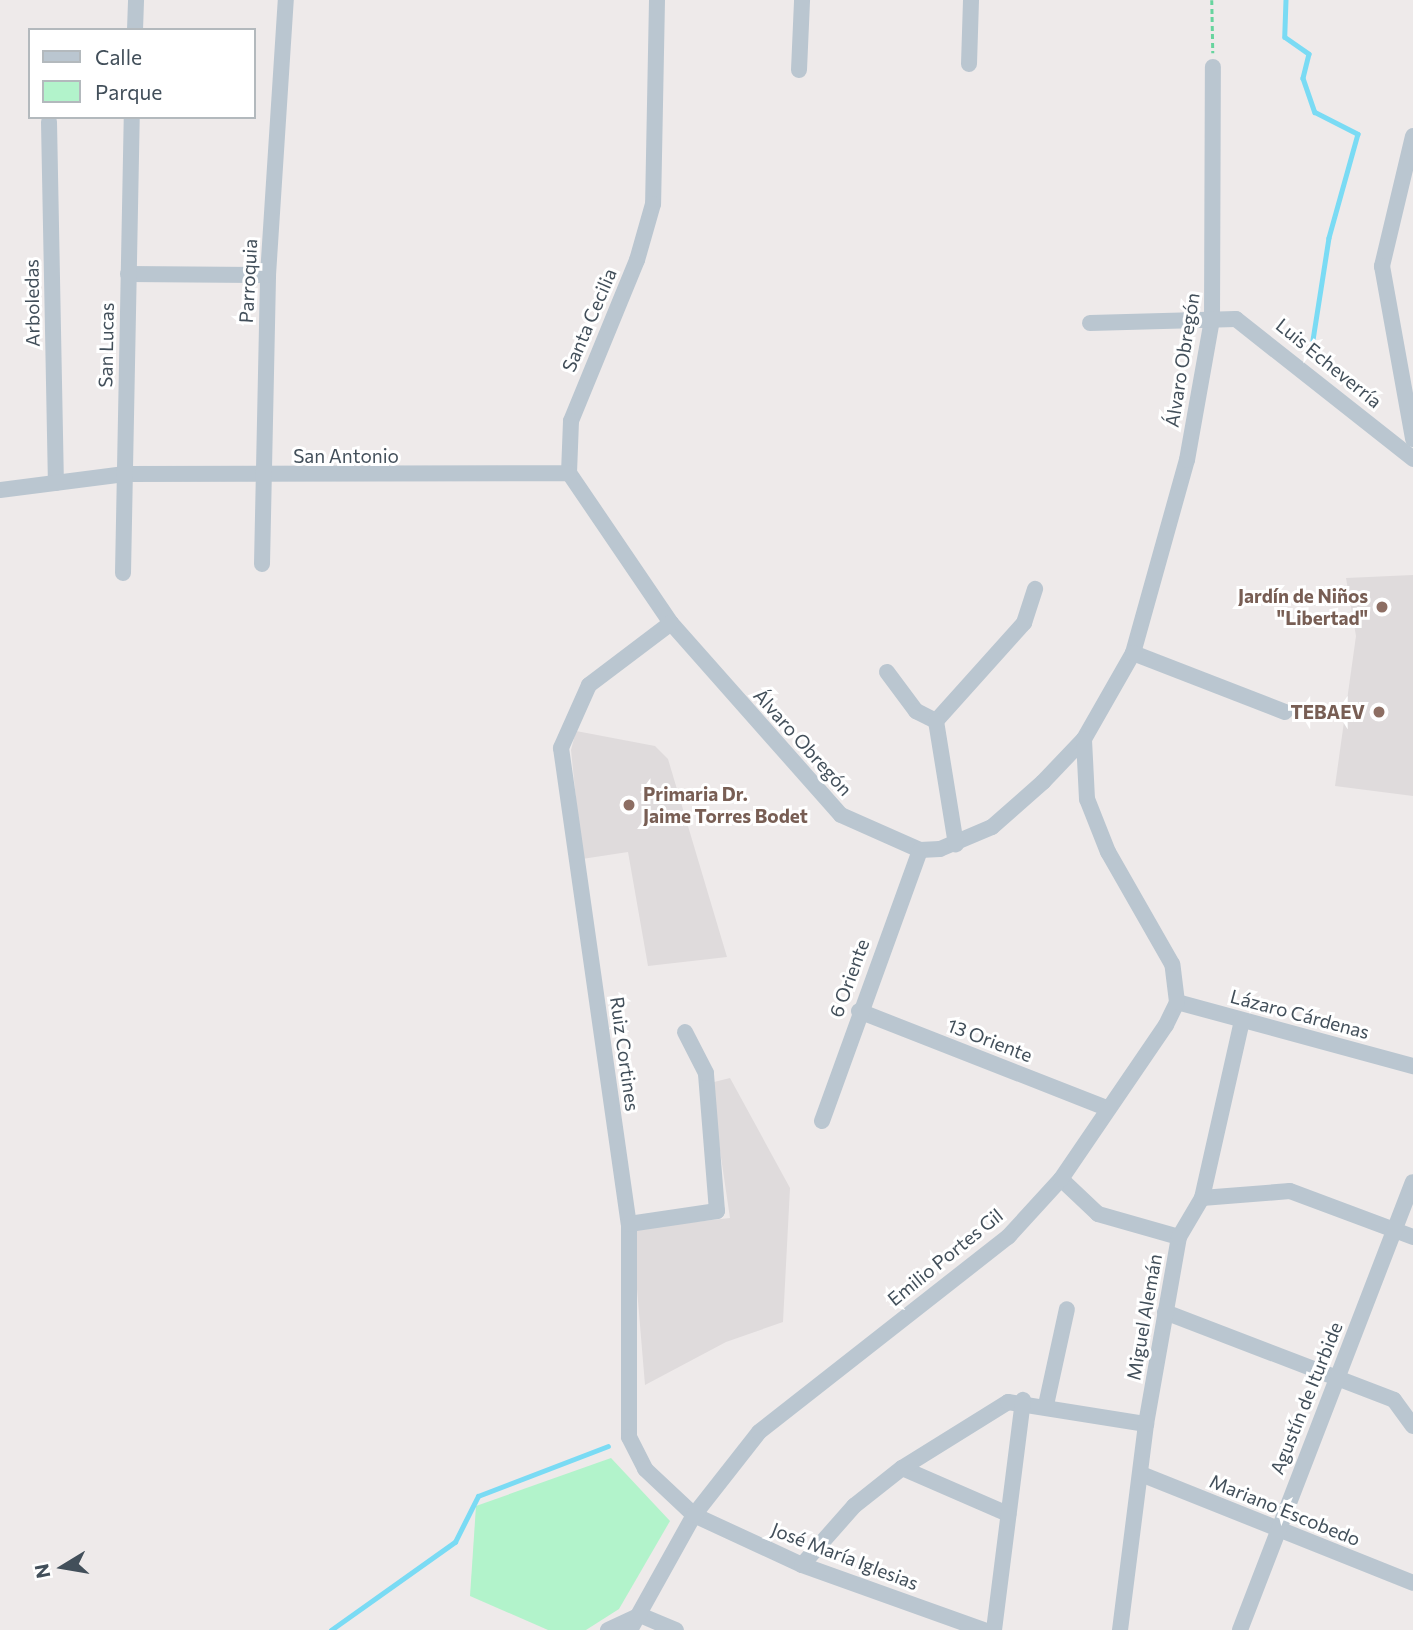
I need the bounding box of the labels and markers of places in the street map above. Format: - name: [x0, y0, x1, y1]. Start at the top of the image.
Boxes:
- place label: Jardín de Niños "Libertad": [1238, 585, 1368, 629]
- marker: Jardín de Niños "Libertad": [1374, 599, 1390, 615]
- place label: TEBAEV: [1290, 701, 1365, 723]
- marker: TEBAEV: [1371, 704, 1387, 720]
- place label: Primaria Dr. Jaime Torres Bodet: [643, 783, 808, 827]
- marker: Primaria Dr. Jaime Torres Bodet: [621, 797, 637, 813]

